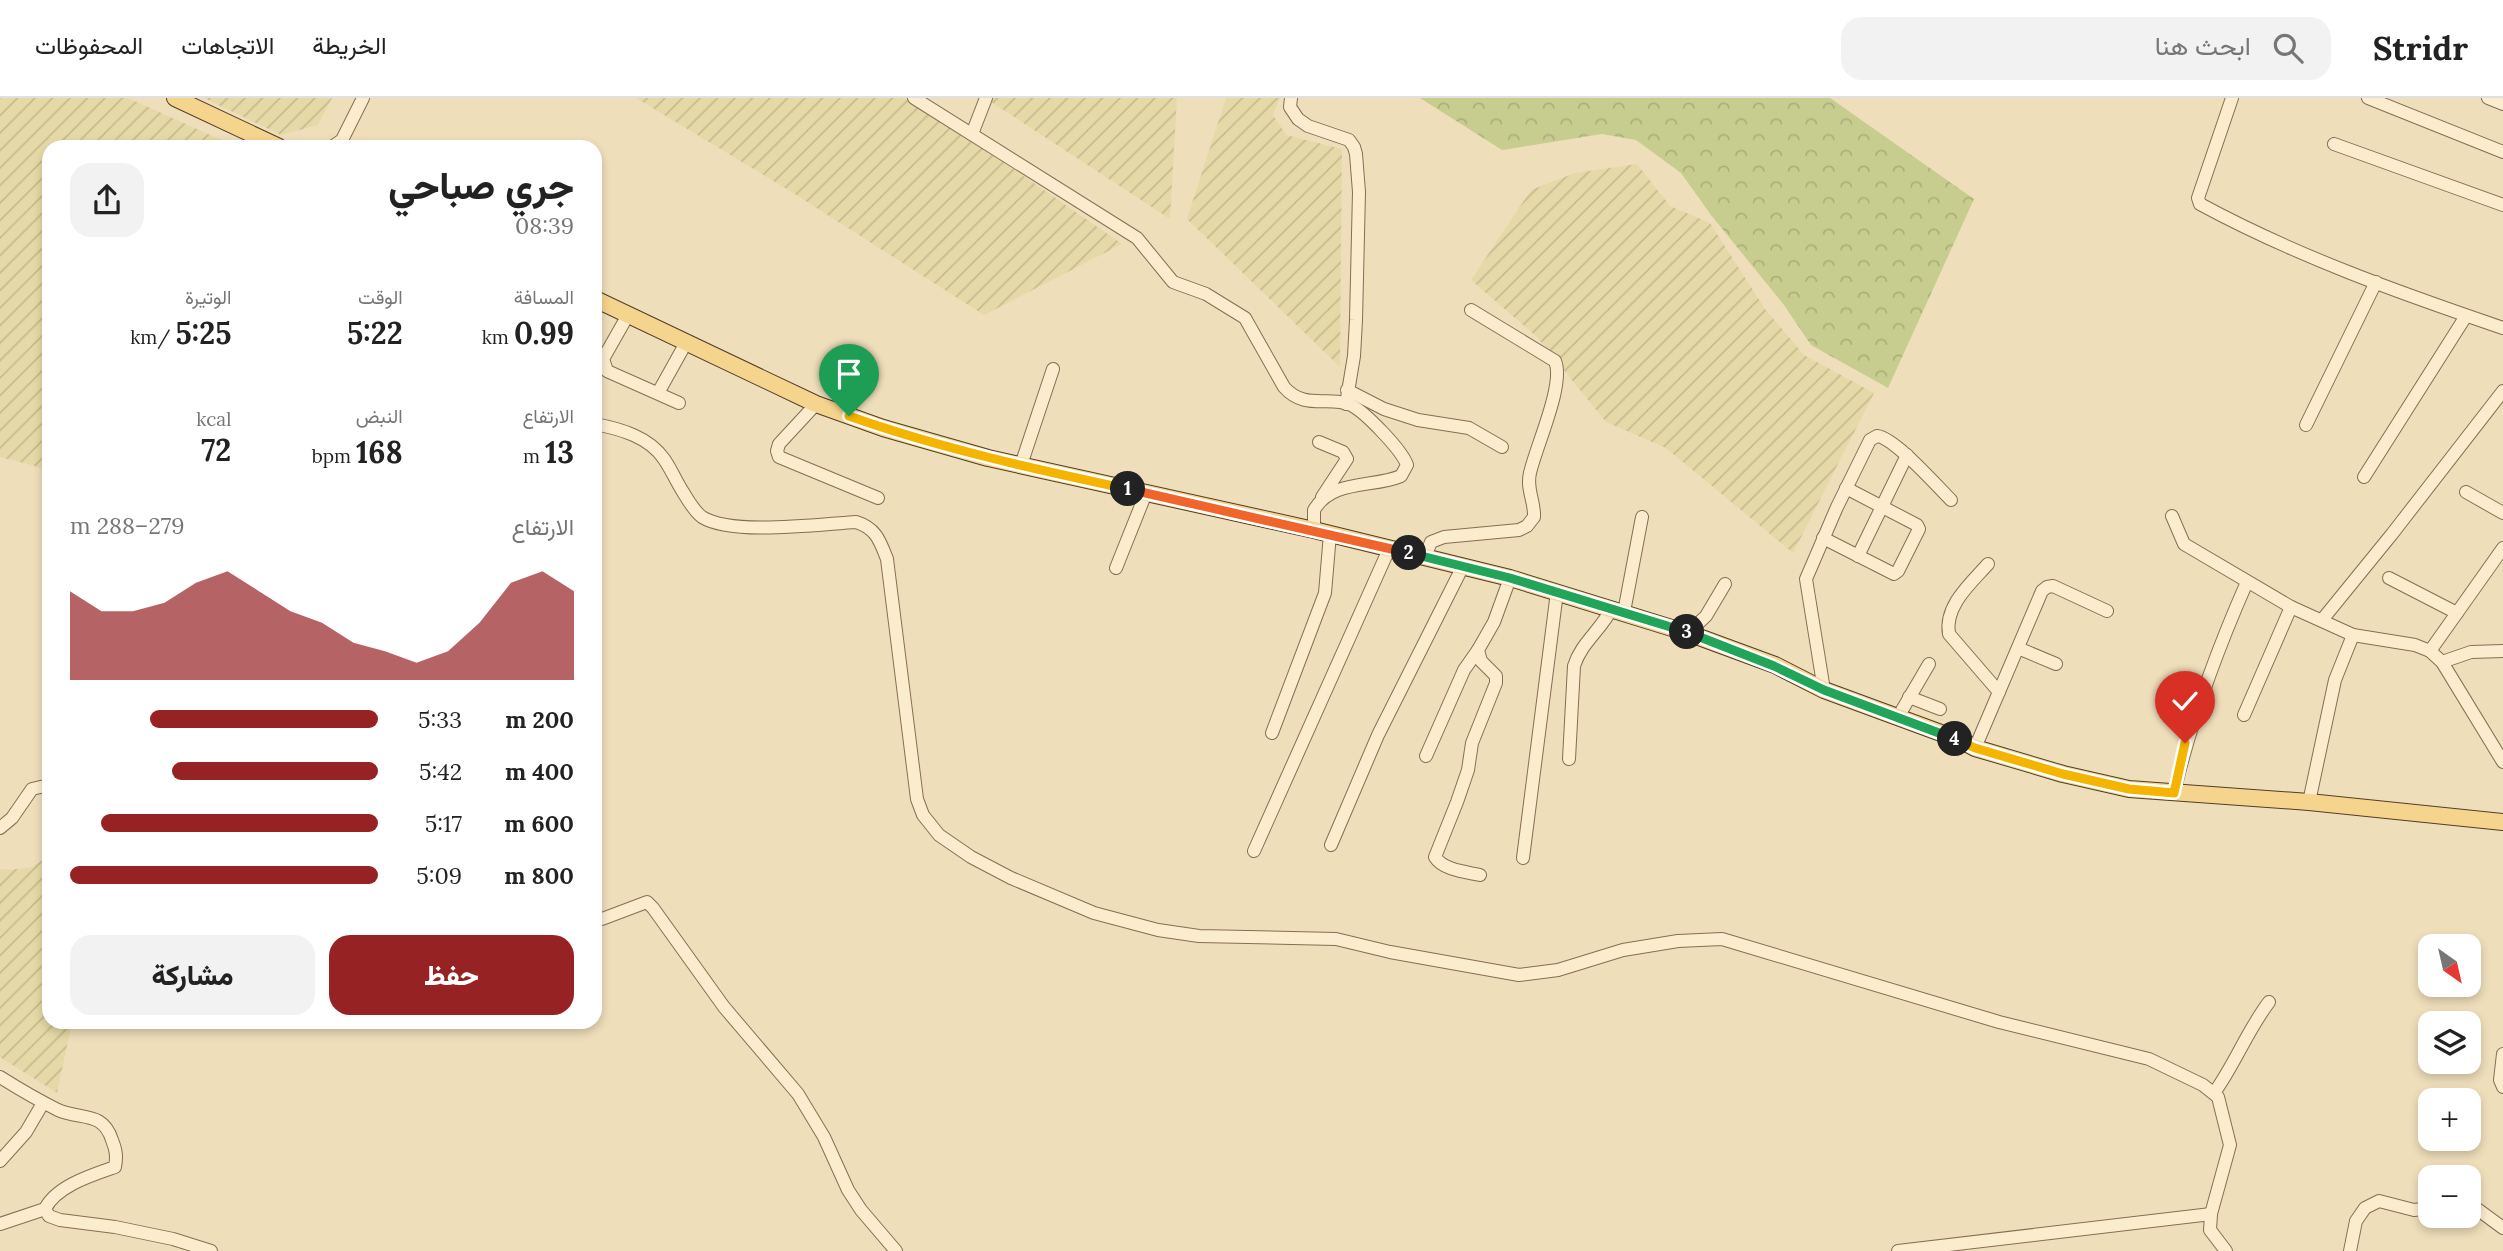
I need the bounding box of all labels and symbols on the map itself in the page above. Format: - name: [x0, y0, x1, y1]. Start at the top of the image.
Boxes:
- pin: [819, 344, 879, 416]
- pin: 1: [1110, 472, 1146, 506]
- pin: 2: [1392, 536, 1426, 570]
- pin: 3: [1670, 614, 1704, 650]
- pin: [2155, 671, 2215, 743]
- pin: 4: [1938, 722, 1972, 756]
- north arrow: [2418, 934, 2482, 998]

